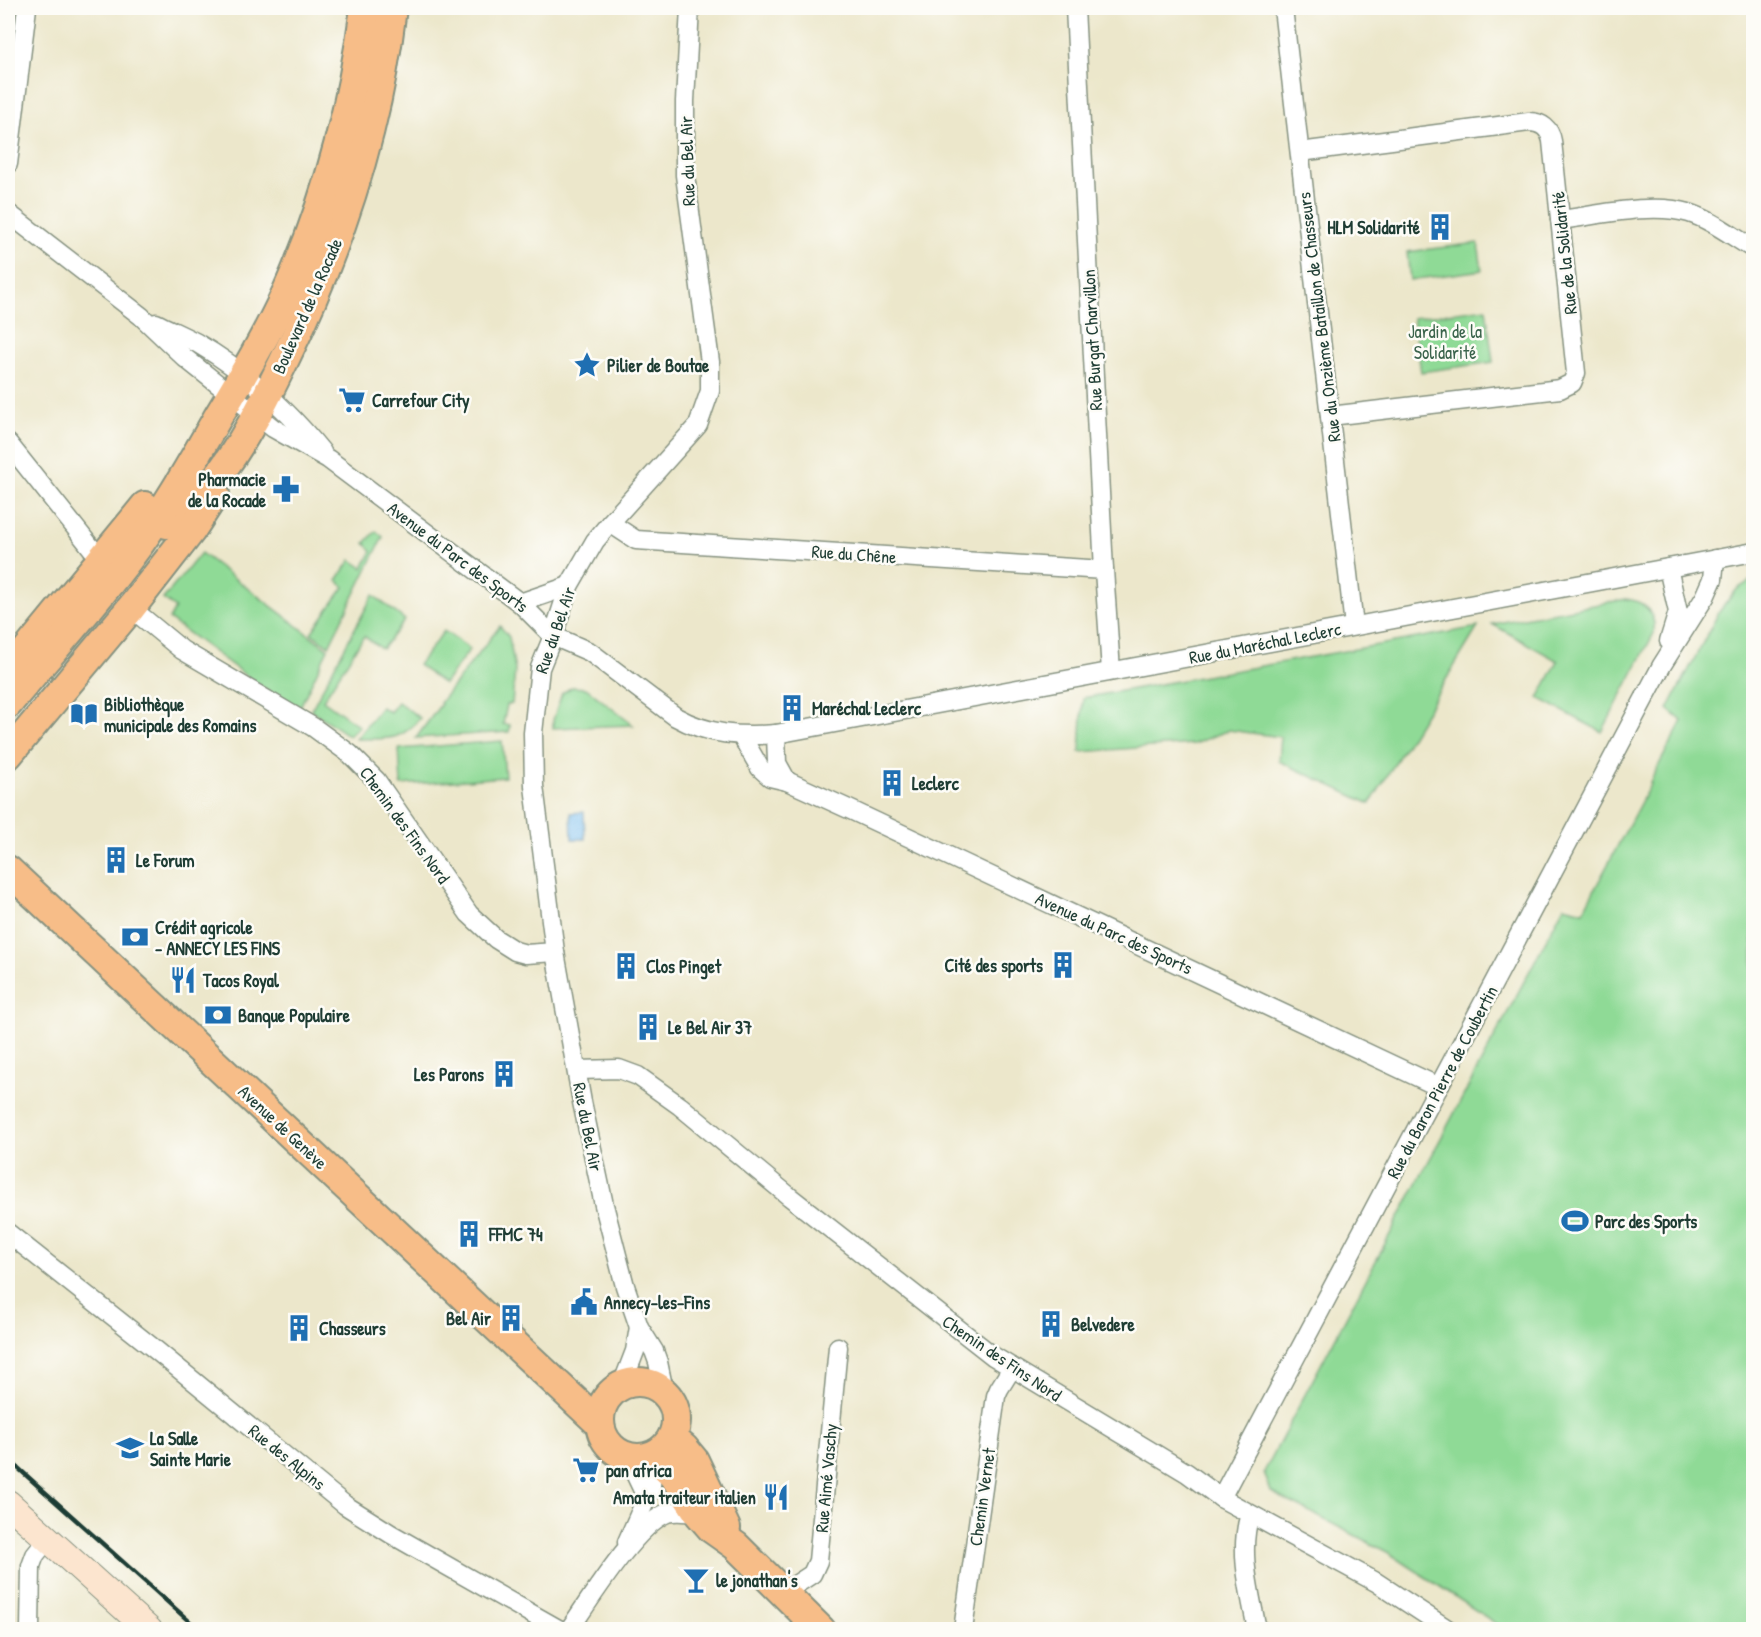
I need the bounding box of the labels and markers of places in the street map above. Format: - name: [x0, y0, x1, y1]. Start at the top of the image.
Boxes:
- building icon: HLM Solidarité: [1425, 212, 1455, 242]
- place label: HLM Solidarité: [1327, 215, 1421, 240]
- place icon: Pilier de Boutae: [572, 350, 602, 380]
- place label: Pilier de Boutae: [607, 353, 710, 378]
- supermarket icon: Carrefour City: [337, 385, 367, 415]
- place label: Carrefour City: [372, 388, 470, 414]
- place label: Pharmacie de la Rocade: [188, 467, 267, 513]
- pharmacy icon: Pharmacie de la Rocade: [271, 474, 301, 504]
- place label: Bibliothèque municipale des Romains: [104, 692, 257, 739]
- building icon: Maréchal Leclerc: [777, 693, 807, 723]
- place label: Maréchal Leclerc: [812, 696, 922, 721]
- library icon: Bibliothèque municipale des Romains: [69, 699, 99, 729]
- building icon: Leclerc: [877, 768, 907, 798]
- place label: Leclerc: [912, 771, 960, 796]
- building icon: Le Forum: [101, 845, 131, 875]
- place label: Le Forum: [136, 848, 194, 873]
- place label: Crédit agricole - ANNECY LES FINS: [155, 915, 281, 961]
- bank icon: Crédit agricole - ANNECY LES FINS: [120, 922, 150, 952]
- building icon: Cité des sports: [1048, 950, 1078, 980]
- building icon: Clos Pinget: [611, 951, 641, 981]
- place label: Cité des sports: [944, 953, 1043, 979]
- place label: Clos Pinget: [646, 954, 722, 980]
- restaurant icon: Tacos Royal: [168, 965, 198, 995]
- place label: Tacos Royal: [202, 968, 280, 994]
- bank icon: Banque Populaire: [203, 1000, 233, 1030]
- place label: Banque Populaire: [238, 1003, 351, 1029]
- building icon: Le Bel Air 37: [633, 1012, 663, 1042]
- place label: Le Bel Air 37: [668, 1015, 752, 1040]
- building icon: Les Parons: [489, 1059, 519, 1089]
- place label: Les Parons: [414, 1062, 484, 1087]
- sports icon: Parc des Sports: [1560, 1206, 1590, 1236]
- place label: Parc des Sports: [1595, 1209, 1697, 1235]
- building icon: FFMC 74: [454, 1219, 484, 1249]
- place label: FFMC 74: [488, 1222, 543, 1247]
- public building icon: Annecy-les-Fins: [569, 1287, 599, 1317]
- place label: Annecy-les-Fins: [604, 1290, 710, 1316]
- building icon: Bel Air: [496, 1303, 526, 1333]
- place label: Bel Air: [446, 1306, 491, 1331]
- building icon: Belvedere: [1036, 1309, 1066, 1339]
- place label: Belvedere: [1071, 1312, 1136, 1337]
- building icon: Chasseurs: [284, 1313, 314, 1343]
- place label: Chasseurs: [319, 1316, 386, 1341]
- place label: La Salle Sainte Marie: [150, 1426, 232, 1472]
- school or university icon: La Salle Sainte Marie: [115, 1433, 145, 1463]
- supermarket icon: pan africa: [571, 1455, 601, 1485]
- place label: pan africa: [606, 1458, 672, 1484]
- restaurant icon: Amata traiteur italien: [761, 1482, 791, 1512]
- place label: Amata traiteur italien: [613, 1485, 756, 1510]
- bar icon: le jonathan's: [681, 1565, 711, 1595]
- place label: le jonathan's: [716, 1568, 798, 1593]

